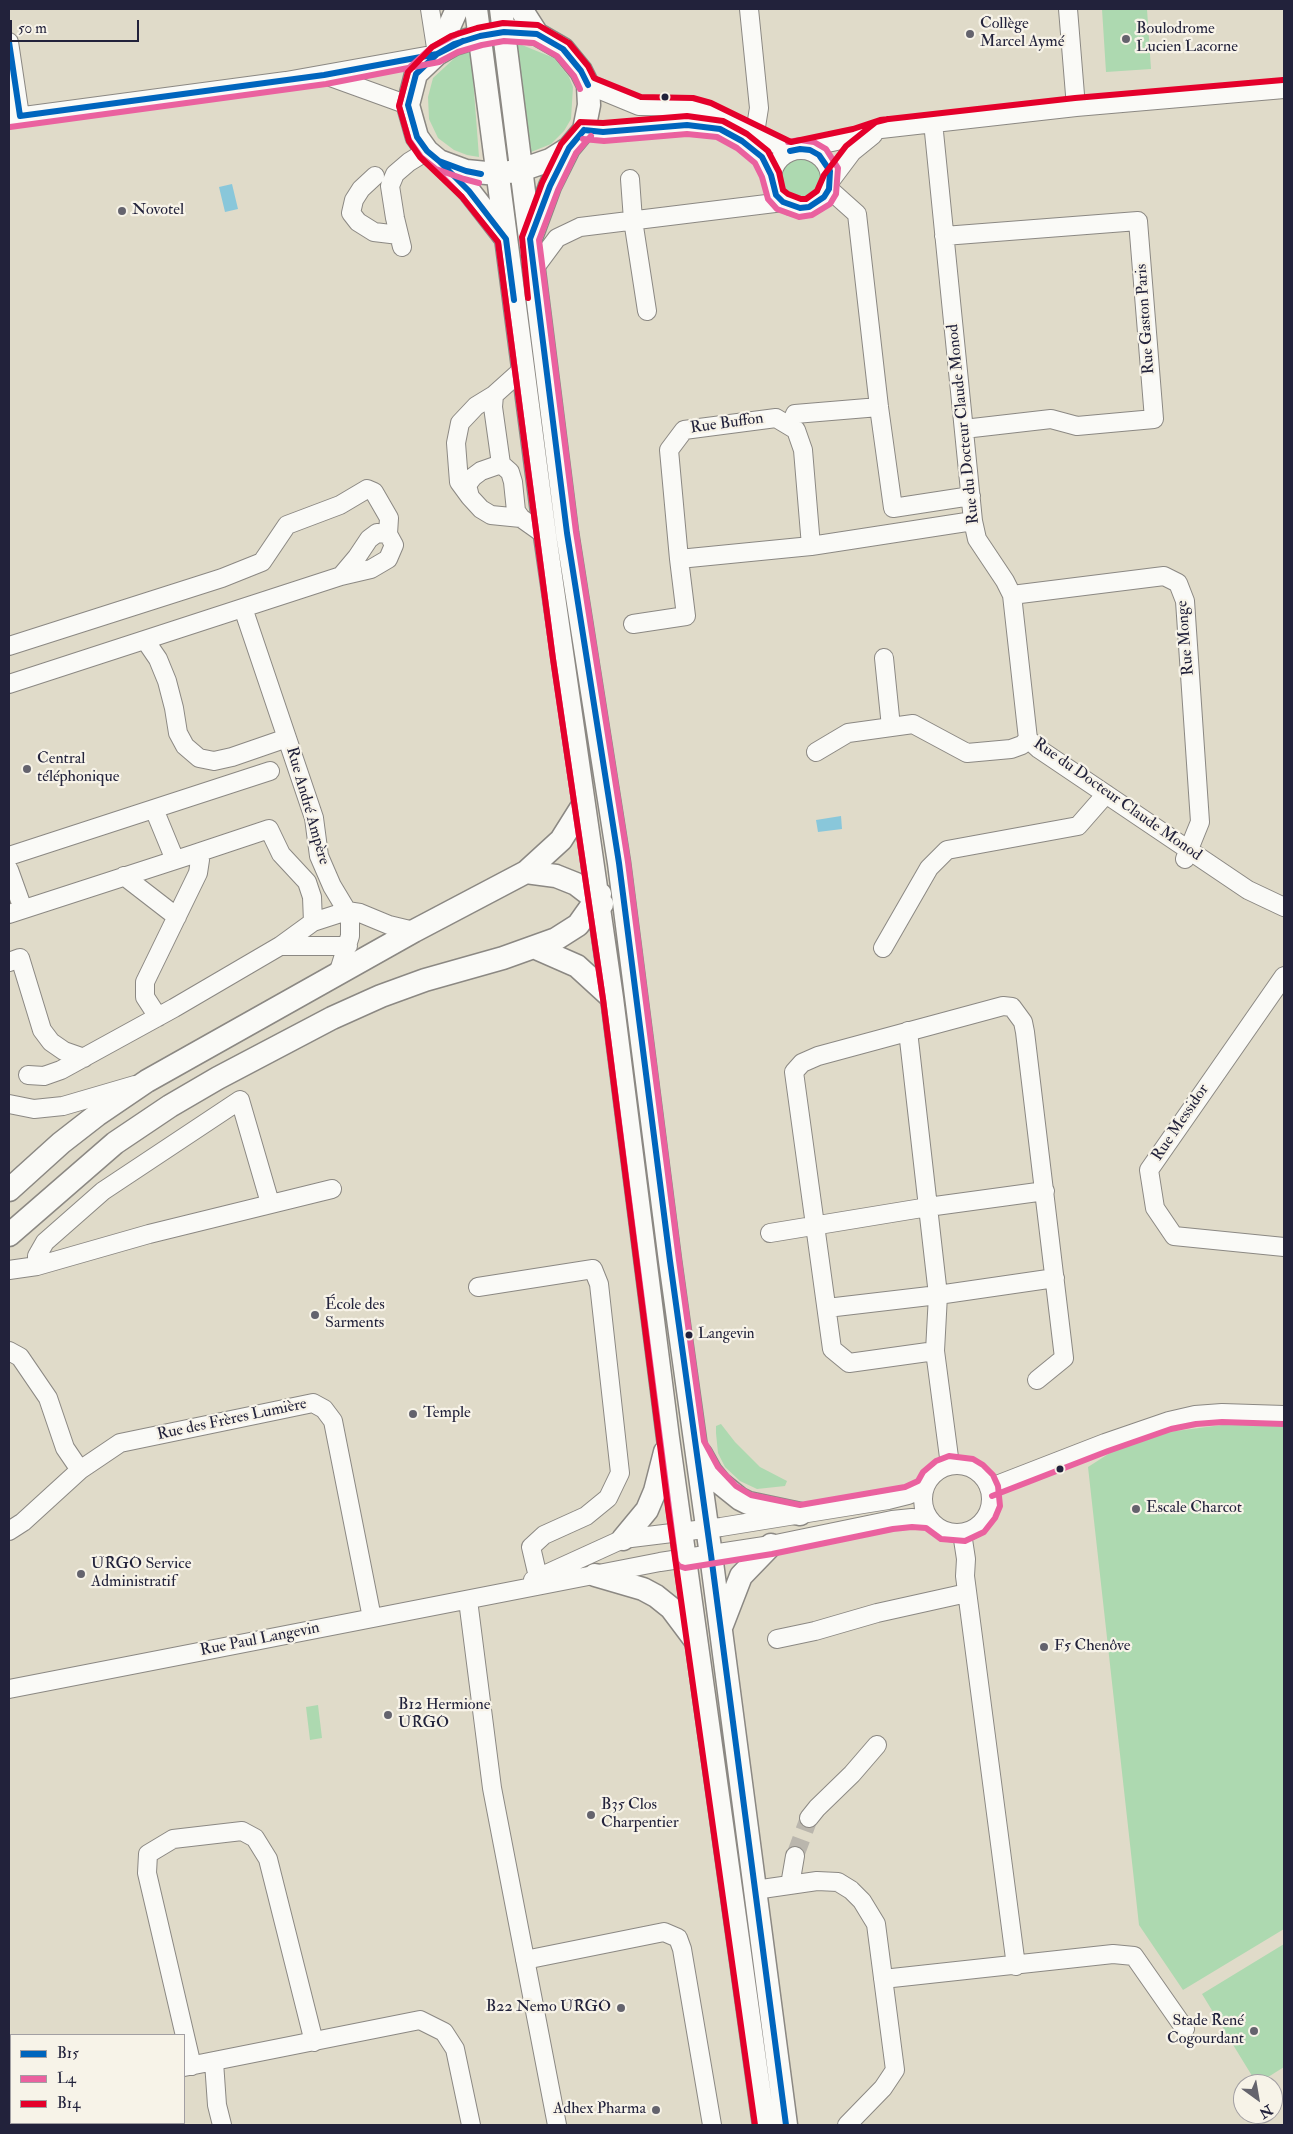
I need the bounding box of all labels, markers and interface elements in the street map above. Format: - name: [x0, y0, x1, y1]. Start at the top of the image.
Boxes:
- scale bar: [12, 10, 141, 42]
- place label: Collège Marcel Aymé: [980, 15, 1064, 53]
- text: 50 m: [18, 19, 47, 38]
- place label: Boulodrome Lucien Lacorne: [1136, 20, 1238, 58]
- marker: Collège Marcel Aymé: [964, 28, 976, 40]
- marker: Boulodrome Lucien Lacorne: [1120, 33, 1132, 45]
- unlabelled marker: [660, 92, 670, 102]
- place label: Novotel: [132, 201, 184, 221]
- marker: Novotel: [116, 205, 128, 217]
- street label: Rue Gaston Paris: [1133, 263, 1159, 375]
- street label: Rue du Docteur Claude Monod: [944, 323, 984, 525]
- street label: Rue Buffon: [689, 409, 765, 439]
- street label: Rue Monge: [1173, 600, 1199, 676]
- street label: Rue du Docteur Claude Monod: [1029, 734, 1205, 866]
- street label: Rue André Ampère: [281, 745, 333, 867]
- place label: Central téléphonique: [37, 750, 119, 788]
- marker: Central téléphonique: [21, 763, 33, 775]
- street label: Rue Messidor: [1148, 1081, 1214, 1165]
- place label: École des Sarments: [325, 1296, 385, 1334]
- marker: École des Sarments: [309, 1309, 321, 1321]
- place label: Langevin: [698, 1326, 755, 1344]
- marker: Langevin: [684, 1330, 694, 1340]
- street label: Rue des Frères Lumière: [155, 1395, 309, 1445]
- place label: Temple: [423, 1404, 471, 1424]
- marker: Temple: [407, 1408, 419, 1420]
- unlabelled marker: [1055, 1464, 1065, 1474]
- place label: Escale Charcot: [1146, 1499, 1242, 1519]
- marker: Escale Charcot: [1130, 1503, 1142, 1515]
- place label: URGO Service Administratif: [91, 1555, 191, 1593]
- marker: URGO Service Administratif: [75, 1568, 87, 1580]
- street label: Rue Paul Langevin: [199, 1619, 321, 1661]
- place label: F5 Chenôve: [1054, 1637, 1130, 1657]
- marker: F5 Chenôve: [1038, 1641, 1050, 1653]
- place label: B12 Hermione URGO: [398, 1696, 490, 1734]
- marker: B12 Hermione URGO: [382, 1709, 394, 1721]
- place label: B35 Clos Charpentier: [601, 1796, 679, 1834]
- marker: B35 Clos Charpentier: [585, 1809, 597, 1821]
- place label: B22 Nemo URGO: [486, 1998, 611, 2018]
- marker: B22 Nemo URGO: [615, 2002, 627, 2014]
- place label: Stade René Cogourdant: [1167, 2012, 1244, 2050]
- marker: Stade René Cogourdant: [1248, 2025, 1260, 2037]
- legend: [10, 2034, 185, 2124]
- text: B15: [57, 2044, 79, 2063]
- text: L4: [57, 2069, 76, 2088]
- north arrow: [1233, 2074, 1283, 2124]
- text: B14: [57, 2094, 80, 2113]
- place label: Adhex Pharma: [553, 2100, 646, 2120]
- text: N: [1256, 2101, 1276, 2122]
- marker: Adhex Pharma: [650, 2104, 662, 2116]

